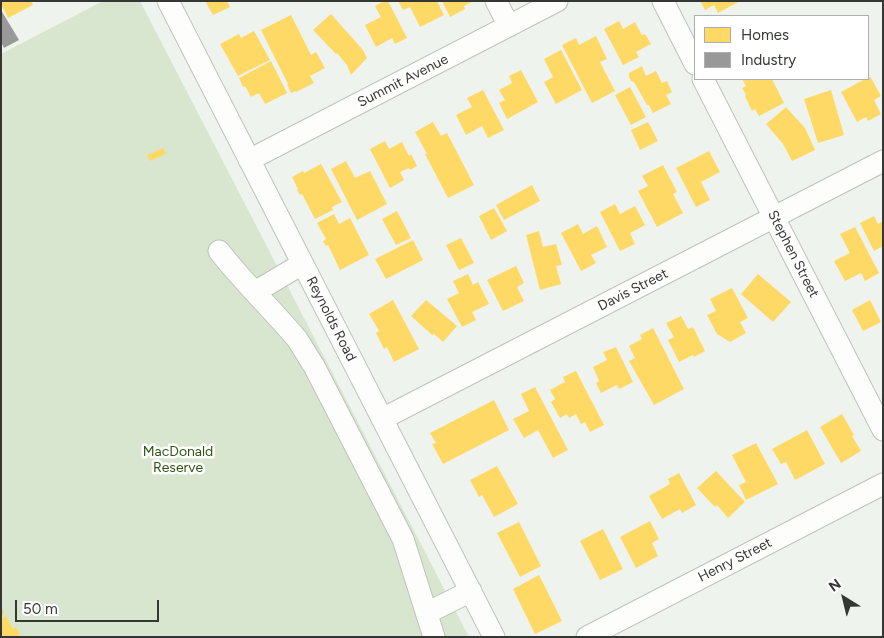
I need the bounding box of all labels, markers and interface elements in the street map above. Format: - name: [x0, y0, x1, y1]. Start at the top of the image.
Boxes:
- legend: [694, 15, 869, 80]
- text: Homes: [741, 26, 789, 44]
- street label: Summit Avenue: [355, 51, 451, 111]
- text: Industry: [741, 51, 796, 69]
- street label: Stephen Street: [764, 208, 822, 300]
- street label: Davis Street: [595, 265, 671, 315]
- street label: Reynolds Road: [302, 274, 360, 364]
- park label: MacDonald Reserve: [143, 444, 213, 477]
- street label: Henry Street: [695, 534, 775, 586]
- north arrow: [819, 573, 869, 623]
- text: N: [826, 575, 844, 596]
- scale bar: [18, 590, 161, 622]
- text: 50 m: [23, 600, 58, 618]

